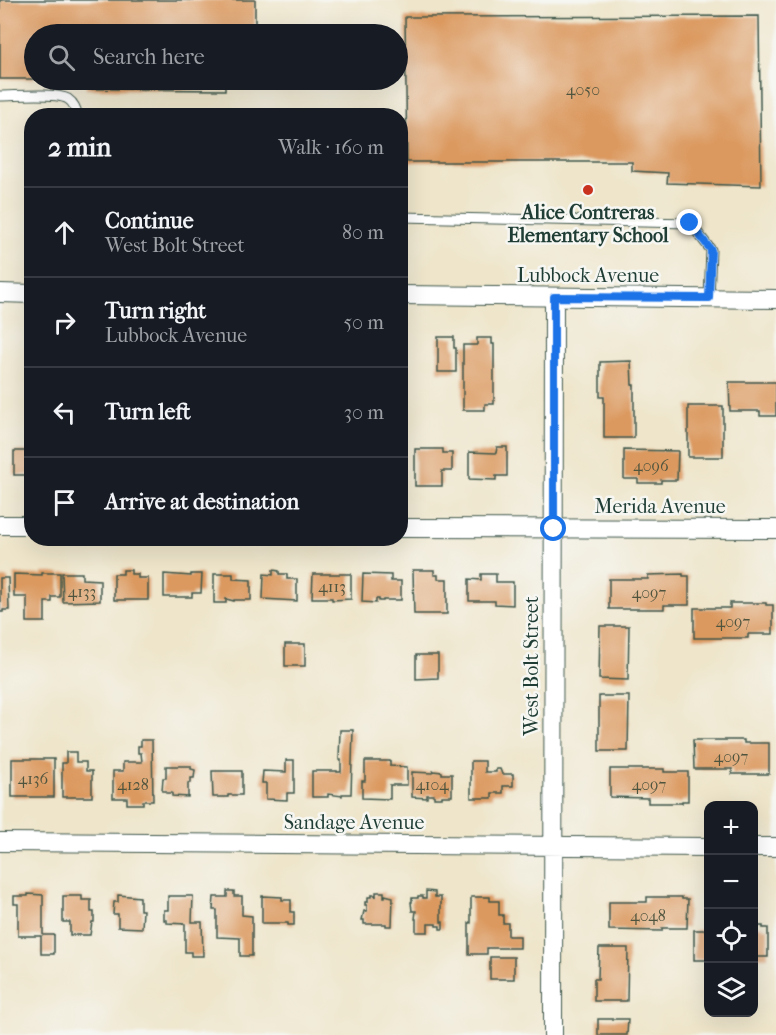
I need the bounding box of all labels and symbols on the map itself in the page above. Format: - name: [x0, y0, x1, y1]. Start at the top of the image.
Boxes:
- house number: 4050: [566, 80, 600, 99]
- marker: Alice Contreras Elementary School: [581, 183, 595, 197]
- place label: Alice Contreras Elementary School: [507, 201, 669, 247]
- route end: [676, 209, 702, 235]
- street label: Lubbock Avenue: [517, 264, 659, 287]
- house number: 4096: [633, 456, 669, 475]
- street label: Merida Avenue: [594, 495, 726, 518]
- route start: [540, 515, 566, 541]
- house number: 4113: [318, 577, 346, 596]
- house number: 4133: [68, 582, 96, 601]
- house number: 4097: [632, 583, 666, 602]
- street label: West Bolt Street: [520, 596, 543, 737]
- house number: 4097: [716, 612, 750, 631]
- house number: 4097: [714, 747, 748, 766]
- house number: 4136: [18, 769, 49, 788]
- house number: 4128: [117, 775, 149, 794]
- house number: 4104: [415, 775, 449, 794]
- house number: 4097: [632, 775, 666, 794]
- street label: Sandage Avenue: [284, 811, 424, 834]
- house number: 4048: [630, 906, 666, 925]

